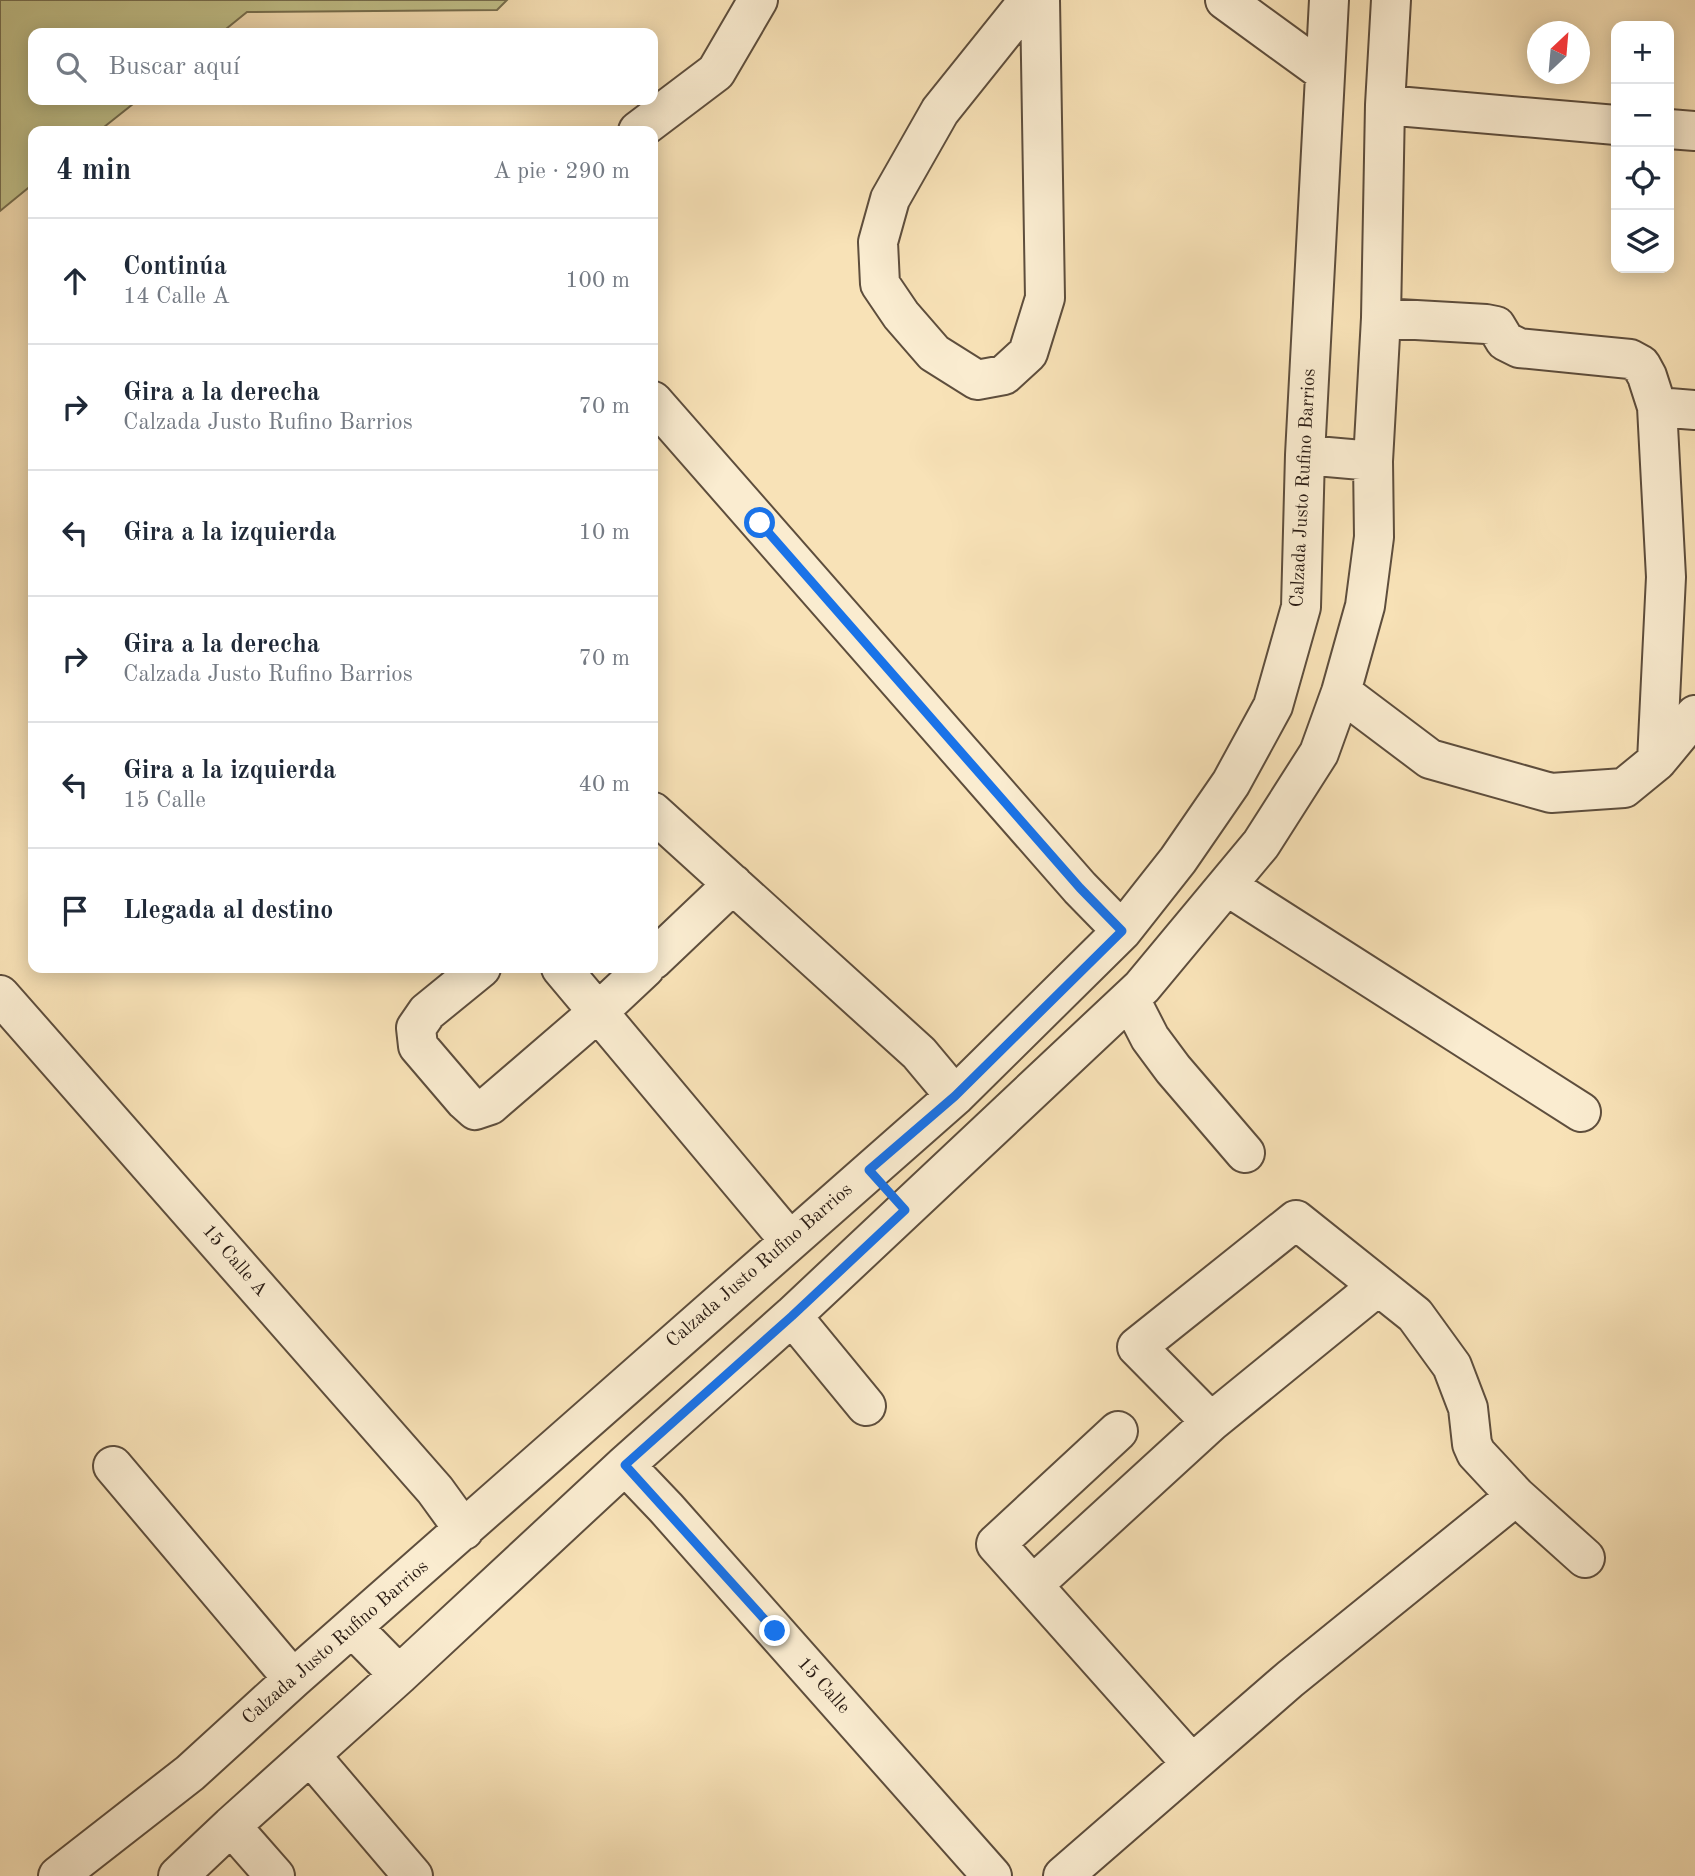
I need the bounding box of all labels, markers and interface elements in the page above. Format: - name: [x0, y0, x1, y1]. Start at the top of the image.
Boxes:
- north arrow: [1527, 21, 1590, 84]
- map controls: [1611, 21, 1674, 273]
- button: +: [1611, 21, 1674, 84]
- search box: [28, 28, 658, 105]
- icon: search: [52, 48, 90, 86]
- text: Buscar aquí: [108, 54, 240, 80]
- button: −: [1611, 84, 1674, 147]
- button: locate: [1611, 147, 1674, 210]
- text: 4 min: [56, 156, 131, 186]
- text: A pie · 290 m: [493, 160, 630, 183]
- button: layers: [1611, 210, 1674, 273]
- text: Continúa: [123, 254, 227, 280]
- icon: ahead: [56, 262, 94, 300]
- text: 100 m: [565, 269, 630, 292]
- text: 14 Calle A: [123, 285, 230, 308]
- street label: Calzada Justo Rufino Barrios: [1288, 368, 1320, 608]
- text: Gira a la derecha: [123, 380, 320, 406]
- icon: right: [56, 388, 94, 426]
- text: 70 m: [579, 395, 630, 418]
- text: Calzada Justo Rufino Barrios: [123, 411, 413, 434]
- route start: [744, 507, 775, 538]
- icon: left: [56, 514, 94, 552]
- text: Gira a la izquierda: [123, 520, 336, 546]
- text: 10 m: [579, 521, 630, 544]
- text: Gira a la derecha: [123, 632, 320, 658]
- icon: right: [56, 640, 94, 678]
- text: 70 m: [579, 647, 630, 670]
- text: Calzada Justo Rufino Barrios: [123, 663, 413, 686]
- text: Gira a la izquierda: [123, 758, 336, 784]
- icon: left: [56, 766, 94, 804]
- text: 40 m: [579, 773, 630, 796]
- text: 15 Calle: [123, 789, 206, 812]
- icon: arrive: [56, 892, 94, 930]
- text: Llegada al destino: [123, 898, 333, 924]
- street label: Calzada Justo Rufino Barrios: [663, 1180, 857, 1352]
- street label: 15 Calle A: [198, 1221, 270, 1301]
- street label: Calzada Justo Rufino Barrios: [239, 1557, 433, 1729]
- route end: [759, 1615, 790, 1646]
- street label: 15 Calle: [793, 1654, 853, 1718]

